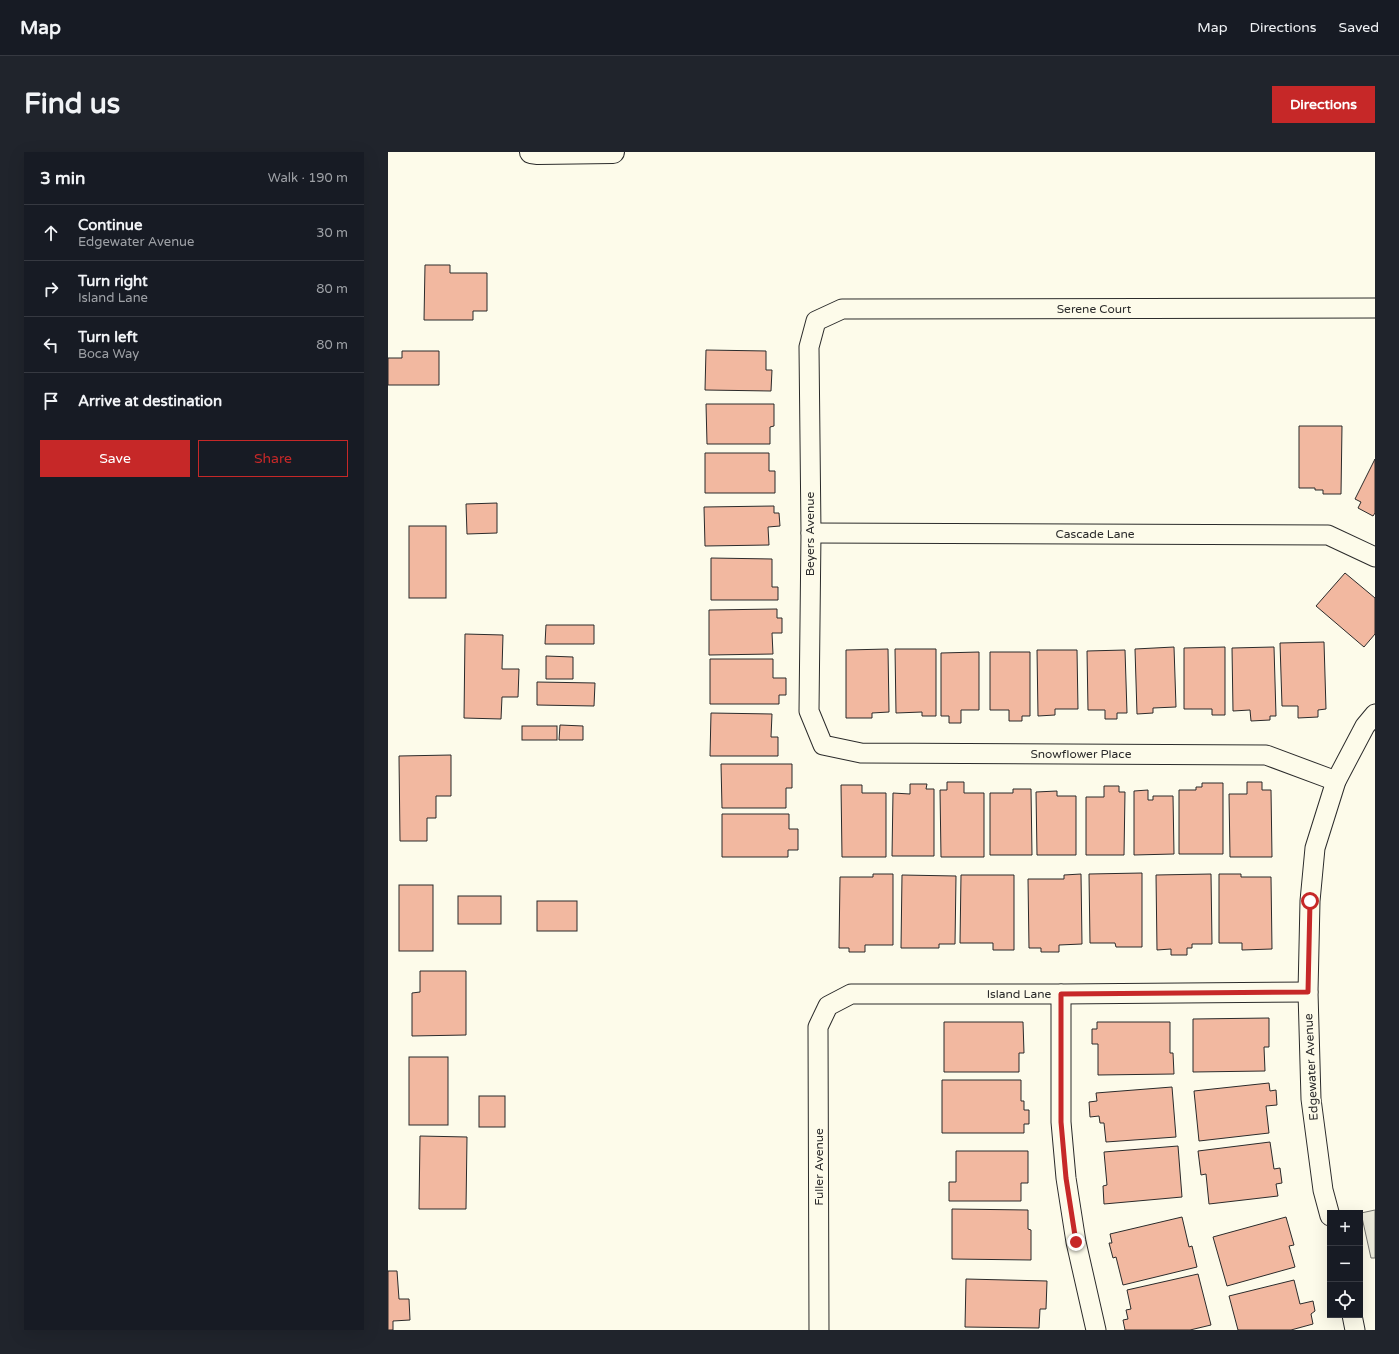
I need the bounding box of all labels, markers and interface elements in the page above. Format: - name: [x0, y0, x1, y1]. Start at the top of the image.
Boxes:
- text: Map: [20, 17, 61, 39]
- text: Map: [1197, 19, 1228, 36]
- text: Directions: [1250, 19, 1317, 36]
- text: Saved: [1339, 19, 1379, 36]
- button: Directions: [1272, 86, 1375, 123]
- text: Find us: [24, 87, 120, 121]
- text: 3 min: [40, 168, 85, 189]
- text: Walk · 190 m: [268, 170, 348, 186]
- text: Continue: [78, 216, 142, 234]
- icon: ahead: [40, 222, 62, 244]
- text: 30 m: [316, 225, 348, 241]
- text: Edgewater Avenue: [78, 234, 194, 250]
- text: Turn right: [78, 272, 148, 290]
- icon: right: [40, 278, 62, 300]
- text: 80 m: [316, 281, 348, 297]
- text: Island Lane: [78, 290, 148, 306]
- street label: Serene Court: [1057, 302, 1132, 316]
- text: Turn left: [78, 328, 138, 346]
- icon: left: [40, 334, 62, 356]
- text: 80 m: [316, 337, 348, 353]
- text: Boca Way: [78, 346, 139, 362]
- icon: arrive: [40, 390, 62, 412]
- text: Arrive at destination: [78, 392, 222, 410]
- button: Save: [40, 440, 190, 477]
- button: Share: [198, 440, 348, 477]
- street label: Beyers Avenue: [803, 492, 817, 576]
- street label: Cascade Lane: [1055, 527, 1135, 541]
- street label: Snowflower Place: [1031, 747, 1132, 761]
- route start: [1301, 892, 1319, 910]
- street label: Island Lane: [987, 987, 1051, 1001]
- street label: Edgewater Avenue: [1301, 1013, 1321, 1121]
- street label: Fuller Avenue: [812, 1128, 826, 1206]
- map controls: [1327, 1210, 1363, 1318]
- button: +: [1327, 1210, 1363, 1246]
- route end: [1067, 1233, 1085, 1251]
- button: −: [1327, 1246, 1363, 1282]
- button: locate: [1327, 1282, 1363, 1318]

